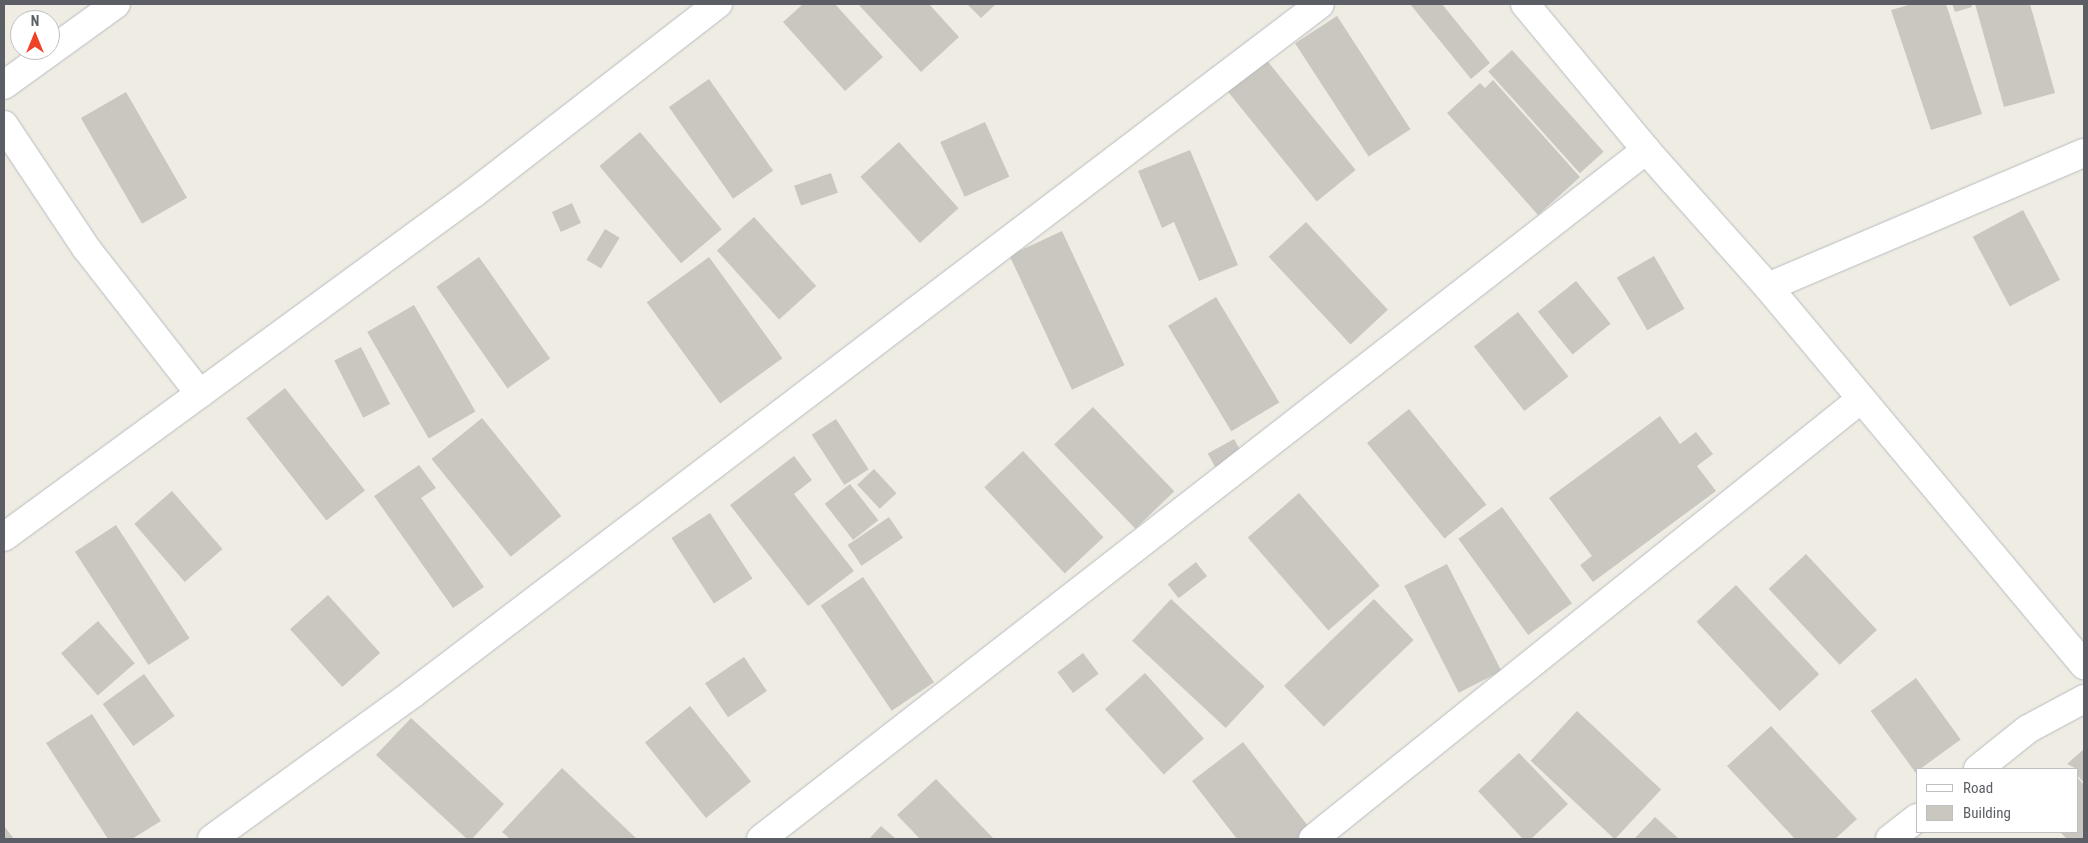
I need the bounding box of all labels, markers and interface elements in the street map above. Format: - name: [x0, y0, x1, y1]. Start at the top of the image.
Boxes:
- north arrow: [10, 10, 60, 60]
- text: N: [31, 13, 39, 29]
- legend: [1916, 768, 2078, 833]
- text: Road: [1963, 779, 1993, 797]
- text: Building: [1963, 804, 2011, 822]

